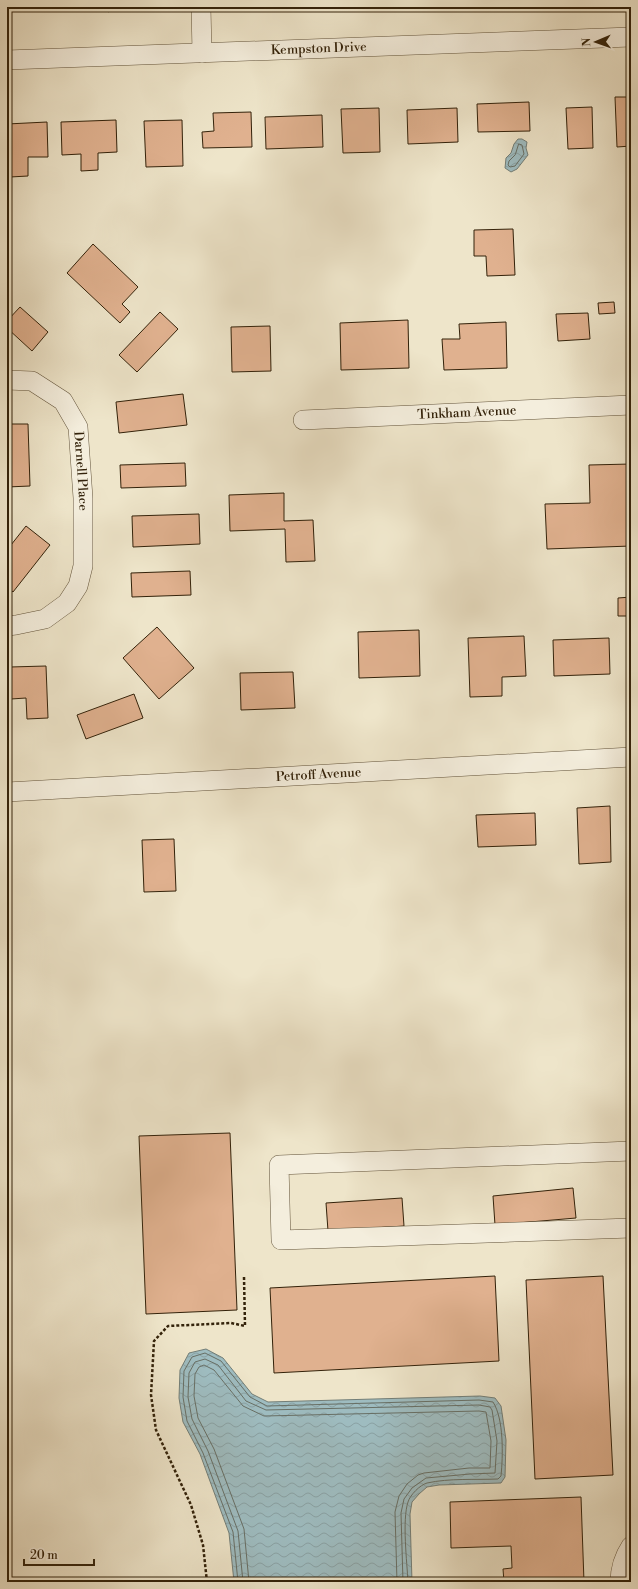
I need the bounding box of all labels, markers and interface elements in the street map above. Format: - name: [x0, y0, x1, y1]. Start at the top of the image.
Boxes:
- north arrow: [576, 22, 616, 62]
- text: N: [580, 37, 594, 47]
- street label: Kempston Drive: [271, 39, 367, 58]
- street label: Tinkham Avenue: [417, 402, 517, 423]
- street label: Darnell Place: [70, 431, 91, 511]
- street label: Petroff Avenue: [275, 764, 362, 785]
- scale bar: [24, 1541, 94, 1567]
- text: 20 m: [30, 1548, 58, 1563]

